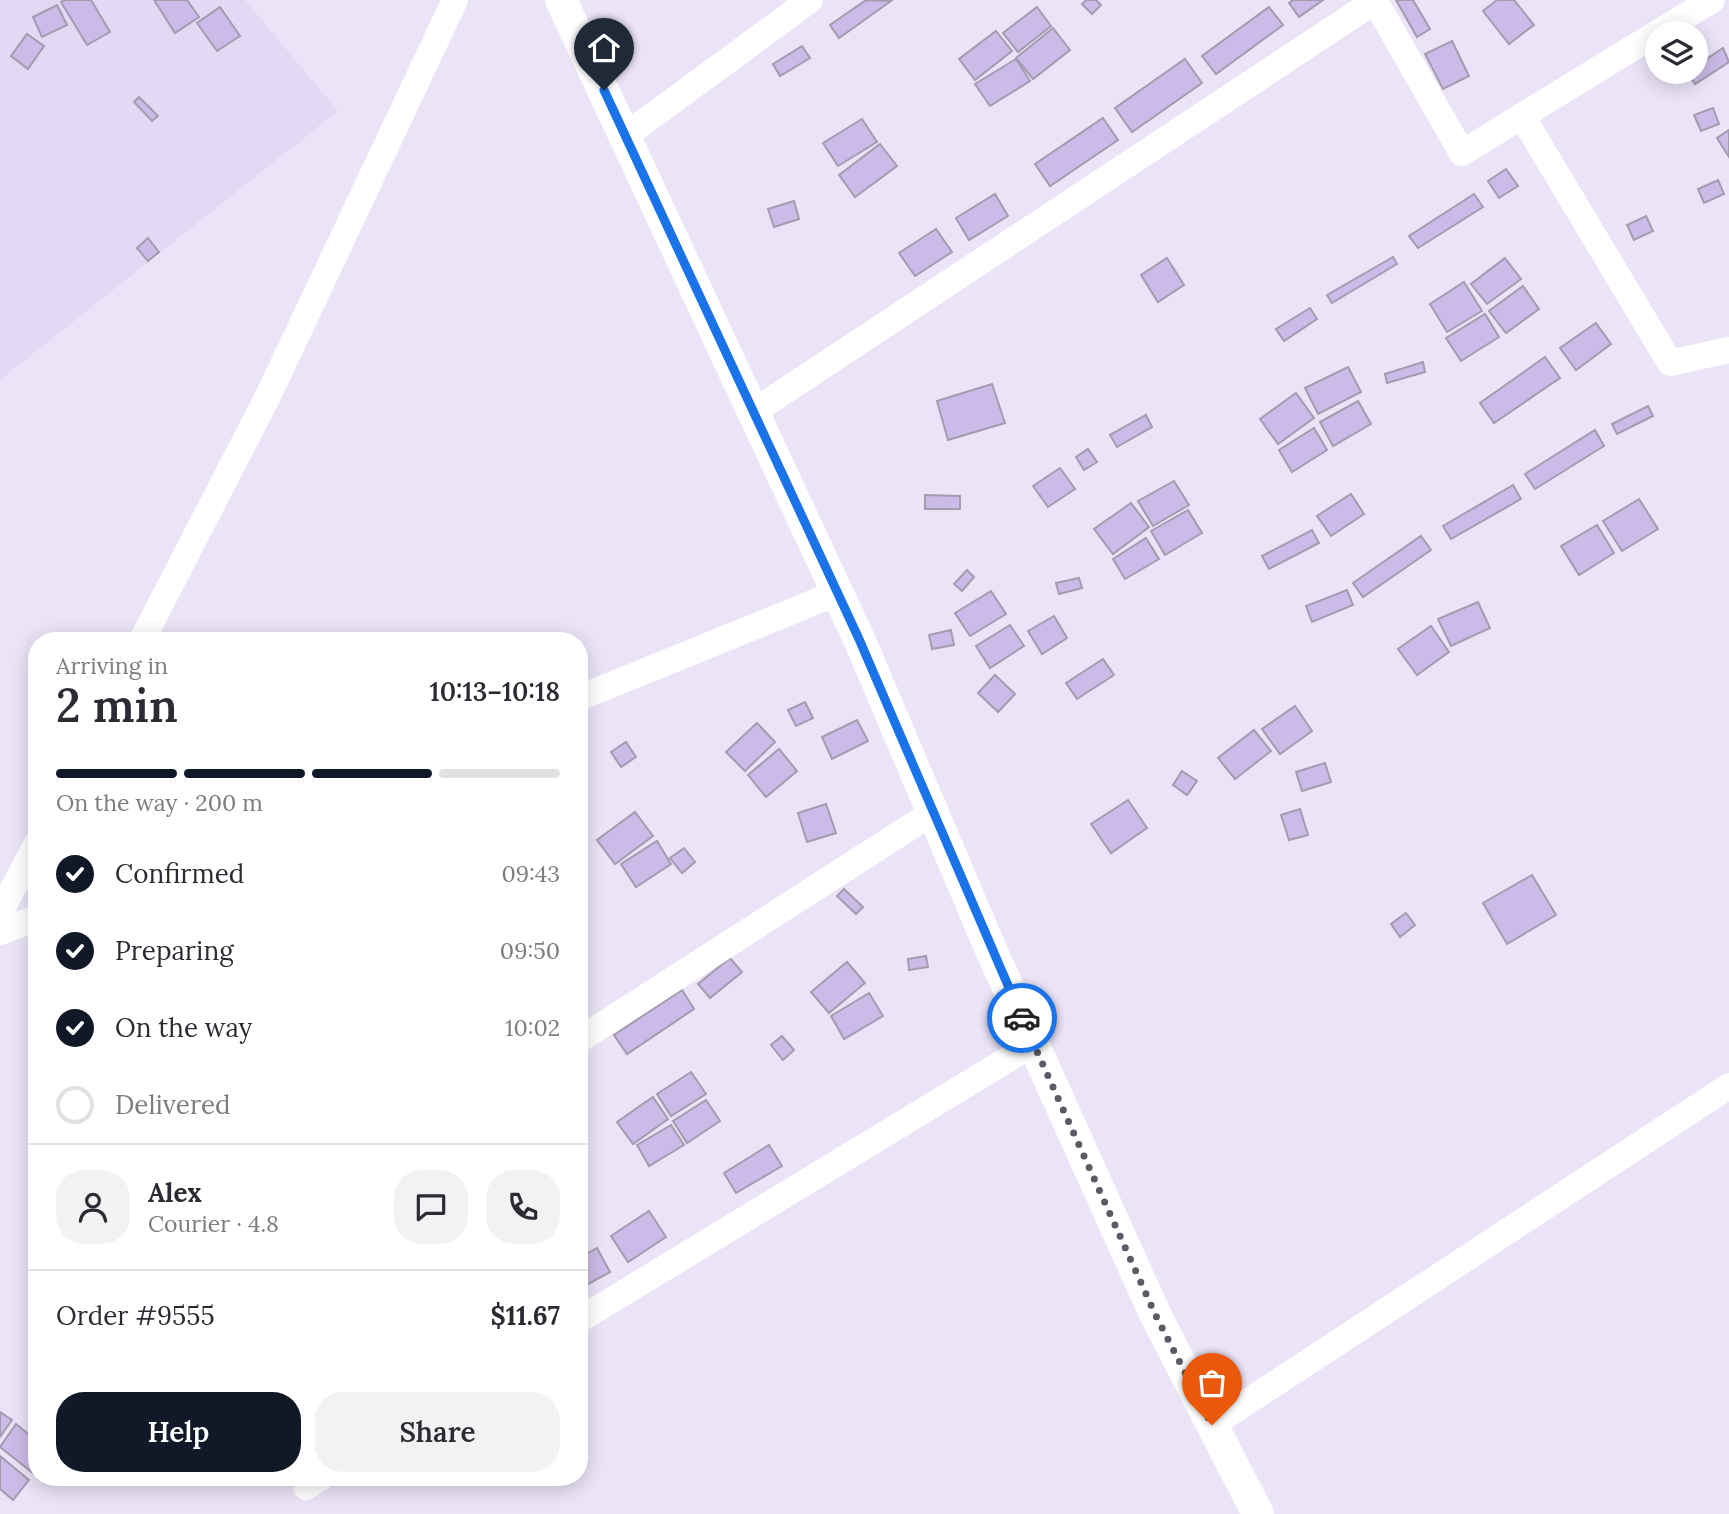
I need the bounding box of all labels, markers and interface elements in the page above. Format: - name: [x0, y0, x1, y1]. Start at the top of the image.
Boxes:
- pin: [574, 18, 634, 90]
- map controls: [1645, 21, 1708, 84]
- button: layers: [1645, 21, 1708, 84]
- icon: home: [585, 29, 623, 67]
- text: Arriving in: [56, 651, 168, 680]
- text: 10:13–10:18: [429, 675, 560, 708]
- text: 2 min: [56, 676, 178, 735]
- text: On the way · 200 m: [56, 788, 263, 817]
- icon: check: [56, 855, 94, 893]
- text: Confirmed: [115, 857, 244, 890]
- text: 09:43: [501, 859, 560, 888]
- icon: check: [56, 932, 94, 970]
- text: Preparing: [115, 934, 234, 967]
- text: 09:50: [500, 936, 560, 965]
- courier: [987, 983, 1057, 1053]
- icon: car: [1003, 999, 1041, 1037]
- icon: check: [56, 1009, 94, 1047]
- text: On the way: [115, 1011, 252, 1044]
- text: 10:02: [505, 1013, 560, 1042]
- text: Delivered: [115, 1088, 231, 1121]
- button: person: [56, 1170, 130, 1244]
- button: chat: [394, 1170, 468, 1244]
- button: phone: [486, 1170, 560, 1244]
- text: Alex: [148, 1176, 202, 1209]
- text: Courier · 4.8: [148, 1209, 279, 1238]
- text: Order #9555: [56, 1299, 215, 1332]
- text: $11.67: [490, 1299, 560, 1332]
- pin: [1182, 1353, 1242, 1425]
- icon: bag: [1193, 1364, 1231, 1402]
- button: Help: [56, 1392, 301, 1472]
- button: Share: [315, 1392, 560, 1472]

